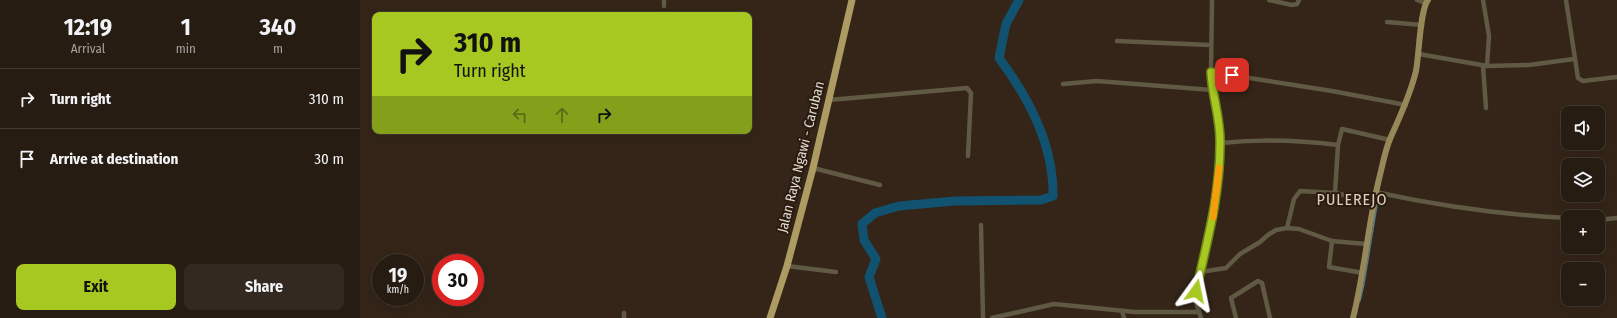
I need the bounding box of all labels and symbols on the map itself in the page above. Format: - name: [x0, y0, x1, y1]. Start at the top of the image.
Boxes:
- pin: [1215, 58, 1249, 92]
- street label: Jalan Raya Ngawi - Caruban: [774, 79, 828, 235]
- district label: PULEREJO: [1317, 190, 1387, 209]
- speed limit sign: 30: [432, 254, 484, 306]
- position arrow: [1175, 270, 1217, 312]

